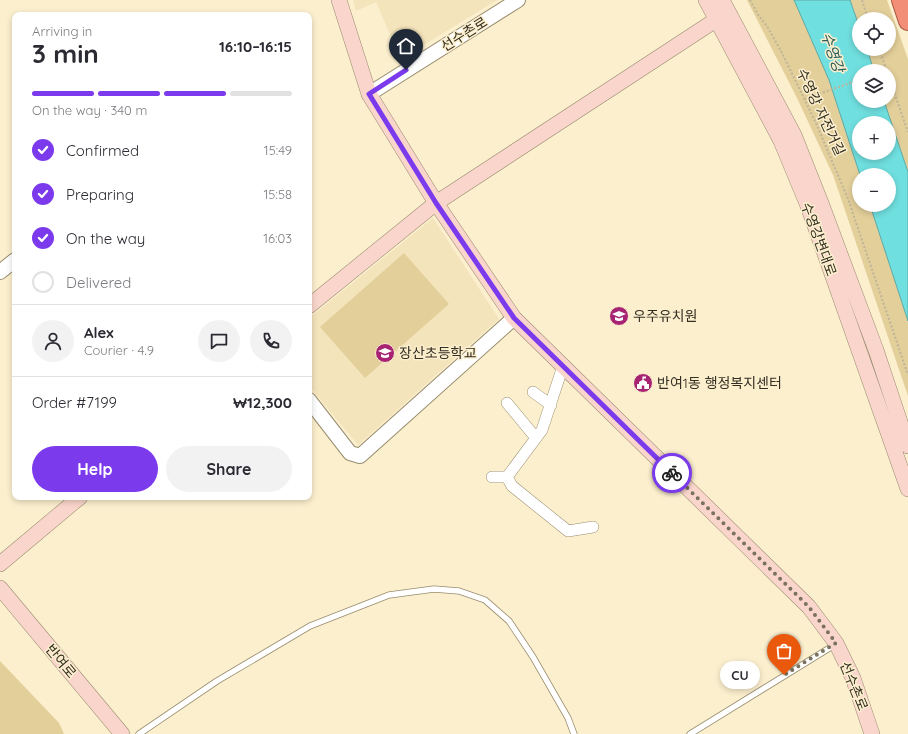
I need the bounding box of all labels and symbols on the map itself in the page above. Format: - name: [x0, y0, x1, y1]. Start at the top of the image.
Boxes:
- street label: 선수촌로: [437, 13, 491, 55]
- pin: [389, 29, 423, 70]
- water label: 수영강: [817, 29, 849, 77]
- street label: 수영강 자전거길: [793, 66, 849, 158]
- street label: 수영강변대로: [797, 200, 841, 278]
- school or university icon: 우주유치원: [608, 305, 630, 327]
- place label: 우주유치원: [633, 307, 697, 325]
- school or university icon: 장산초등학교: [374, 342, 396, 364]
- place label: 장산초등학교: [399, 344, 476, 362]
- public building icon: 반여1동 행정복지센터: [632, 372, 654, 394]
- place label: 반여1동 행정복지센터: [657, 374, 782, 392]
- courier: [652, 453, 692, 493]
- pin: [767, 634, 801, 675]
- street label: 반여로: [42, 640, 80, 682]
- street label: 선수촌로: [836, 659, 872, 713]
- callout: CU: [720, 661, 760, 689]

